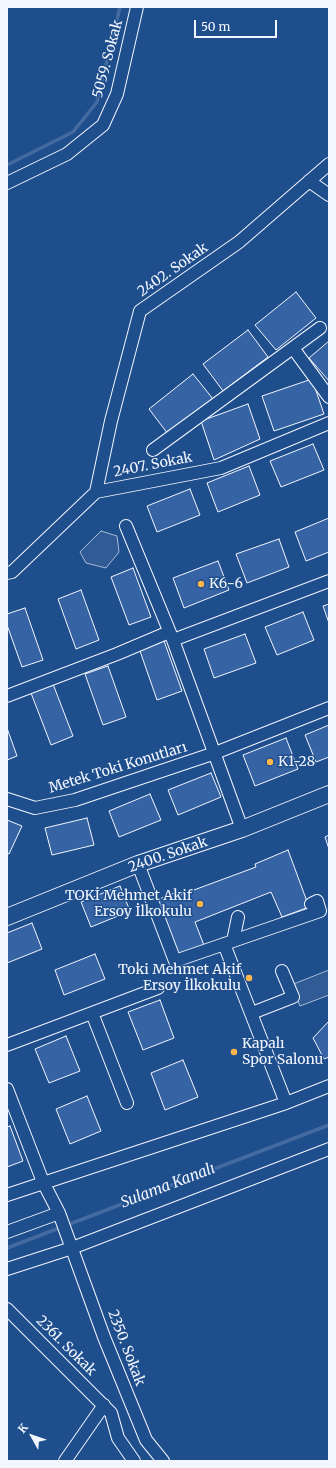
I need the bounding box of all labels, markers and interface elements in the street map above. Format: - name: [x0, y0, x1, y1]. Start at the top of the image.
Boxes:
- scale bar: [196, 12, 279, 38]
- street label: 5059. Sokak: [89, 18, 127, 100]
- text: 50 m: [201, 19, 230, 34]
- street label: 2402. Sokak: [135, 240, 211, 300]
- street label: 2407. Sokak: [112, 449, 194, 481]
- place label: K6-6: [209, 576, 243, 592]
- marker: K6-6: [196, 579, 206, 589]
- street label: Metek Toki Konutları: [47, 739, 189, 797]
- place label: K1-28: [278, 754, 315, 770]
- marker: K1-28: [265, 757, 275, 767]
- street label: 2400. Sokak: [126, 834, 210, 876]
- place label: TOKİ Mehmet Akif Ersoy İlkokulu: [65, 888, 192, 920]
- marker: TOKİ Mehmet Akif Ersoy İlkokulu: [195, 899, 205, 909]
- place label: Toki Mehmet Akif Ersoy İlkokulu: [118, 962, 241, 994]
- marker: Toki Mehmet Akif Ersoy İlkokulu: [244, 973, 254, 983]
- place label: Kapalı Spor Salonu: [242, 1036, 323, 1068]
- marker: Kapalı Spor Salonu: [229, 1047, 239, 1057]
- water label: Sulama Kanalı: [118, 1160, 218, 1212]
- street label: 2350. Sokak: [104, 1308, 148, 1388]
- street label: 2361. Sokak: [32, 1312, 100, 1380]
- north arrow: [12, 1416, 52, 1456]
- text: K: [15, 1421, 31, 1436]

